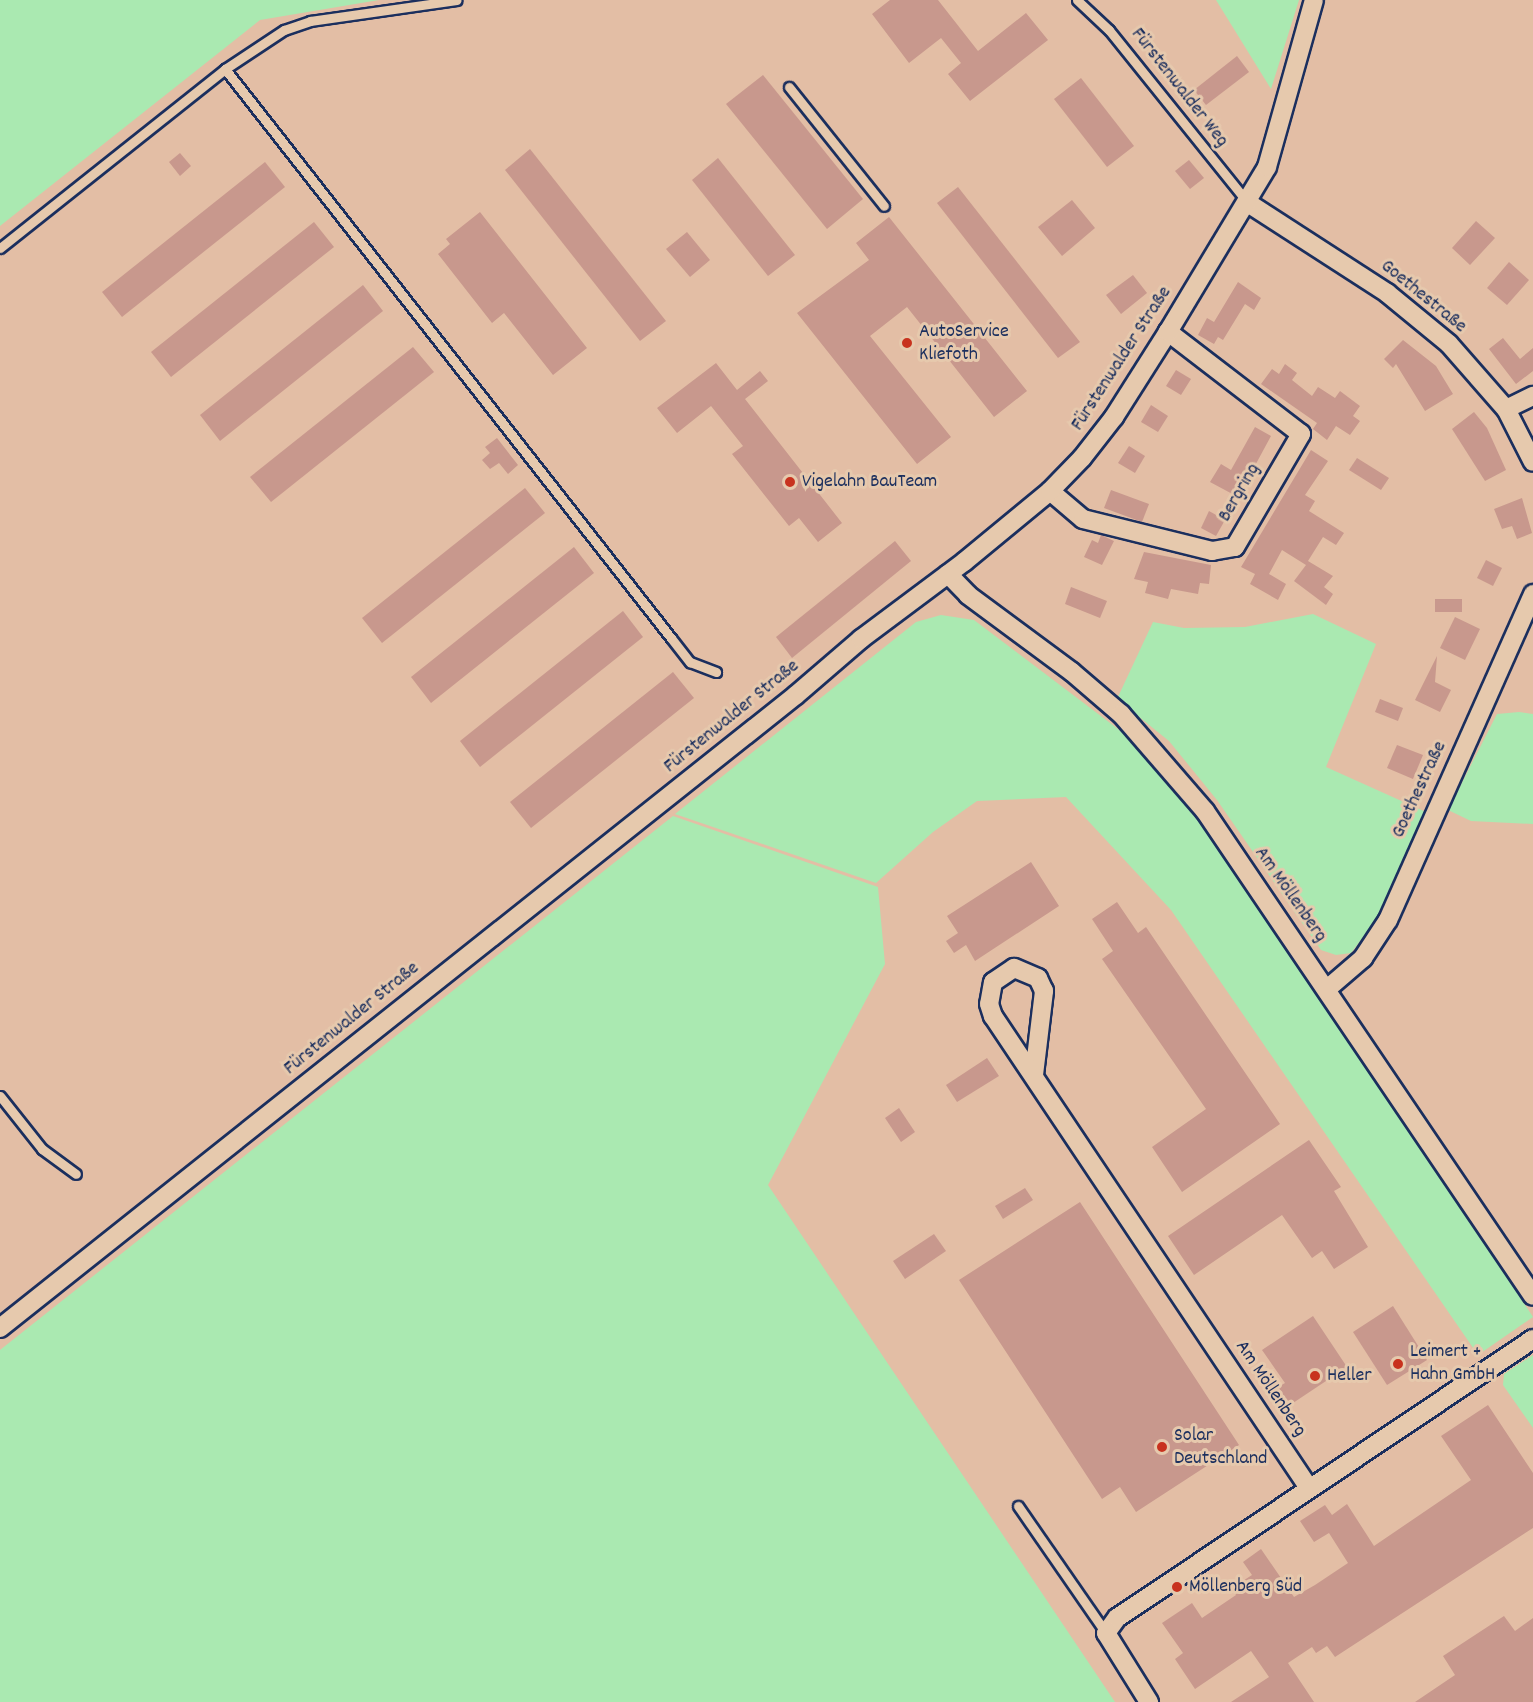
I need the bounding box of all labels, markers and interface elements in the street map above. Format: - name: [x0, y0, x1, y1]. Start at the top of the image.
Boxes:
- street label: Fürstenwalder Weg: [1125, 23, 1233, 153]
- street label: Goethestraße: [1375, 255, 1471, 339]
- street label: Fürstenwalder Straße: [1066, 282, 1178, 436]
- place label: AutoService Kliefoth: [919, 320, 1009, 367]
- marker: AutoService Kliefoth: [900, 336, 914, 350]
- street label: Bergring: [1214, 459, 1266, 527]
- place label: Vigelahn BauTeam: [802, 470, 937, 494]
- marker: Vigelahn BauTeam: [783, 475, 797, 489]
- street label: Fürstenwalder Straße: [659, 655, 805, 779]
- street label: Goethestraße: [1387, 738, 1453, 842]
- street label: Am Möllenberg: [1248, 843, 1332, 947]
- street label: Fürstenwalder Straße: [279, 957, 425, 1081]
- street label: Am Möllenberg: [1229, 1336, 1311, 1442]
- place label: Leimert + Hahn GmbH: [1410, 1340, 1495, 1387]
- marker: Leimert + Hahn GmbH: [1391, 1357, 1405, 1371]
- place label: Heller: [1327, 1364, 1372, 1388]
- marker: Heller: [1308, 1369, 1322, 1383]
- place label: Solar Deutschland: [1174, 1424, 1267, 1471]
- marker: Solar Deutschland: [1155, 1440, 1169, 1454]
- place label: Möllenberg Süd: [1189, 1575, 1302, 1599]
- marker: Möllenberg Süd: [1170, 1580, 1184, 1594]

